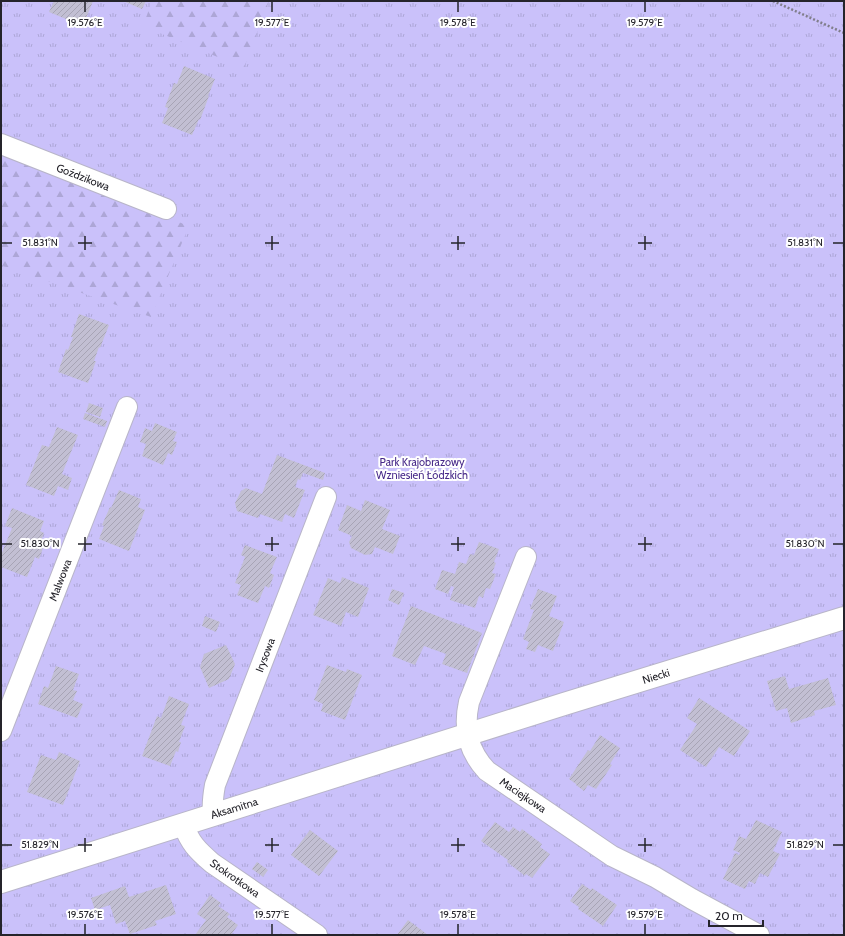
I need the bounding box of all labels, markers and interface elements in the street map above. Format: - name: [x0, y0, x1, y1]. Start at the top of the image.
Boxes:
- text: 19.576°E: [67, 16, 103, 29]
- text: 19.577°E: [255, 16, 290, 29]
- text: 19.578°E: [440, 16, 476, 29]
- text: 19.579°E: [627, 16, 663, 29]
- street label: Goździkowa: [54, 160, 112, 194]
- text: 51.831°N: [22, 236, 58, 249]
- text: 51.831°N: [787, 236, 823, 249]
- park label: Park Krajobrazowy Wzniesień Łódzkich: [376, 455, 468, 482]
- text: 51.830°N: [20, 537, 60, 550]
- text: 51.830°N: [785, 537, 825, 550]
- street label: Malwowa: [46, 556, 75, 603]
- street label: Irysowa: [252, 635, 278, 674]
- street label: Niecki: [641, 665, 671, 687]
- street label: Maciejkowa: [497, 774, 550, 816]
- street label: Aksamitna: [209, 794, 260, 822]
- text: 51.829°N: [21, 838, 59, 851]
- text: 51.829°N: [786, 838, 824, 851]
- street label: Stokrotkowa: [207, 856, 263, 901]
- scale bar: [709, 902, 763, 928]
- text: 19.576°E: [67, 908, 103, 921]
- text: 19.577°E: [255, 908, 290, 921]
- text: 19.578°E: [440, 908, 476, 921]
- text: 19.579°E: [627, 908, 663, 921]
- text: 20 m: [715, 908, 743, 923]

